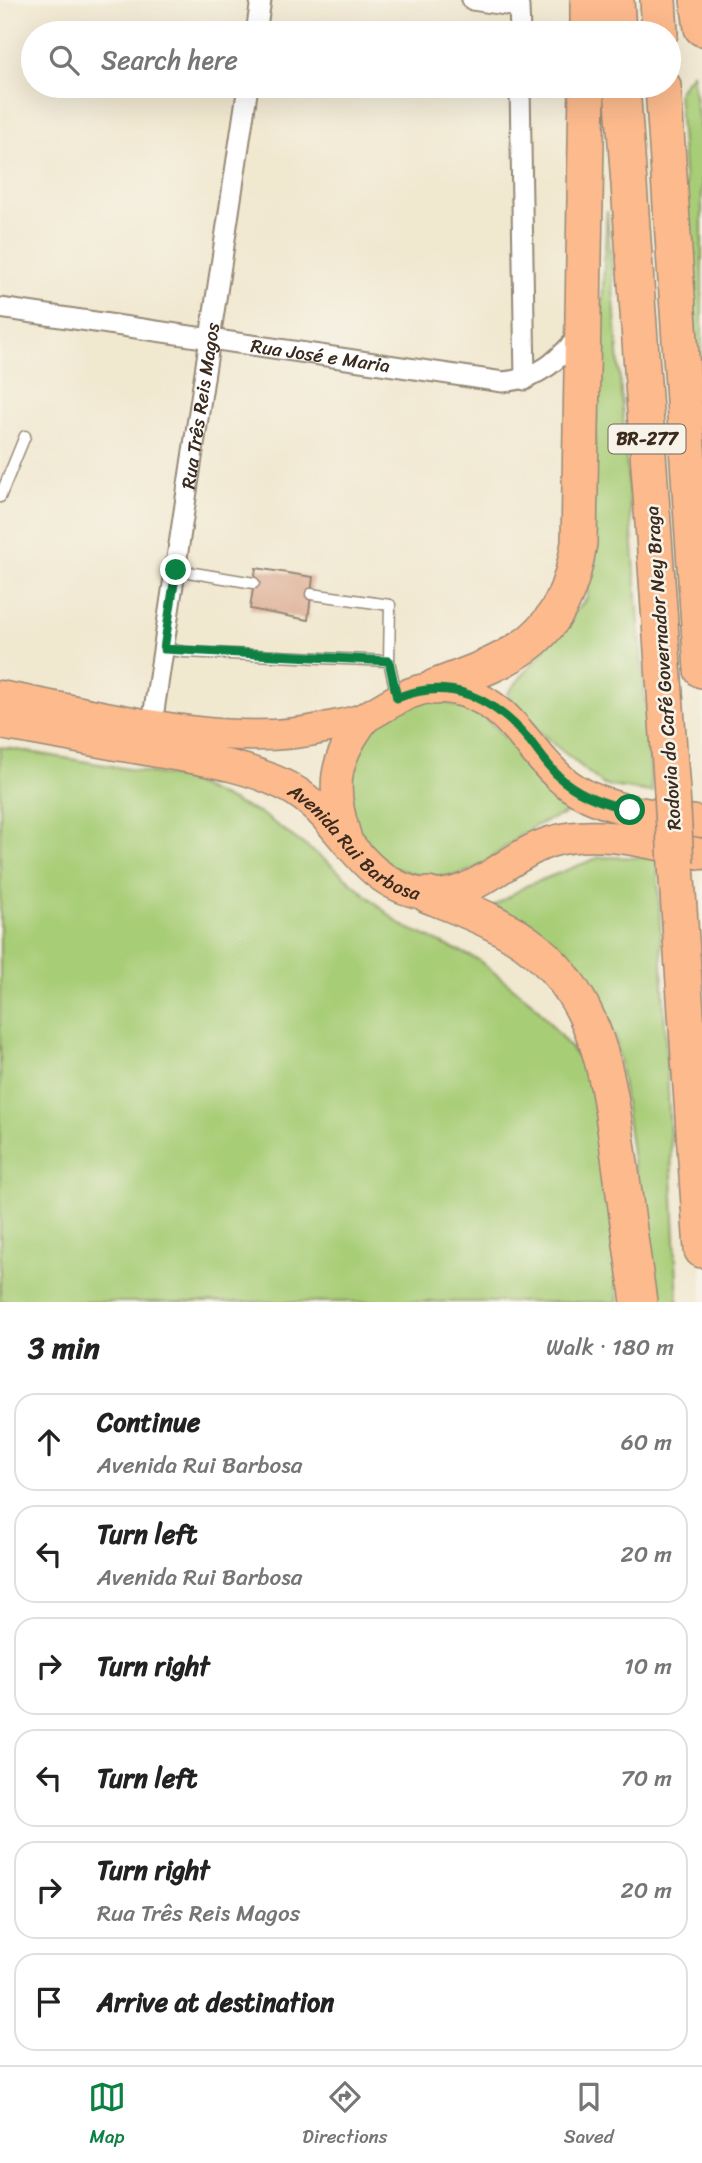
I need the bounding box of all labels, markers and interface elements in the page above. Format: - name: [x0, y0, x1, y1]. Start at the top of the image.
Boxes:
- search box: [21, 21, 681, 98]
- text: Search here: [101, 37, 238, 83]
- icon: search: [45, 41, 83, 79]
- street label: Rua Três Reis Magos: [171, 320, 229, 491]
- street label: Rua José e Maria: [249, 329, 393, 382]
- road number: BR-277: [608, 424, 686, 454]
- street label: Rodovia do Café Governador Ney Braga: [635, 504, 691, 831]
- route end: [160, 554, 191, 585]
- street label: Avenida Rui Barbosa: [281, 774, 424, 909]
- route start: [614, 794, 645, 825]
- text: 3 min: [28, 1321, 100, 1375]
- text: Walk · 180 m: [546, 1327, 674, 1368]
- text: Continue: [97, 1399, 200, 1445]
- text: 60 m: [621, 1422, 672, 1463]
- icon: ahead: [30, 1423, 68, 1461]
- text: Avenida Rui Barbosa: [97, 1445, 302, 1486]
- text: Turn left: [97, 1511, 197, 1557]
- text: 20 m: [621, 1534, 672, 1575]
- icon: left: [30, 1535, 68, 1573]
- text: Avenida Rui Barbosa: [97, 1557, 302, 1598]
- text: Turn right: [97, 1643, 210, 1689]
- text: 10 m: [624, 1646, 672, 1687]
- icon: right: [30, 1647, 68, 1685]
- text: Turn left: [97, 1755, 197, 1801]
- text: 70 m: [621, 1758, 672, 1799]
- icon: left: [30, 1759, 68, 1797]
- text: Turn right: [97, 1847, 210, 1893]
- text: 20 m: [621, 1870, 672, 1911]
- icon: right: [30, 1871, 68, 1909]
- text: Rua Três Reis Magos: [97, 1893, 300, 1934]
- text: Arrive at destination: [97, 1979, 334, 2025]
- icon: arrive: [30, 1983, 68, 2021]
- tab: Map: [88, 2078, 126, 2153]
- tab: Directions: [302, 2078, 388, 2153]
- tab: Saved: [564, 2078, 614, 2153]

